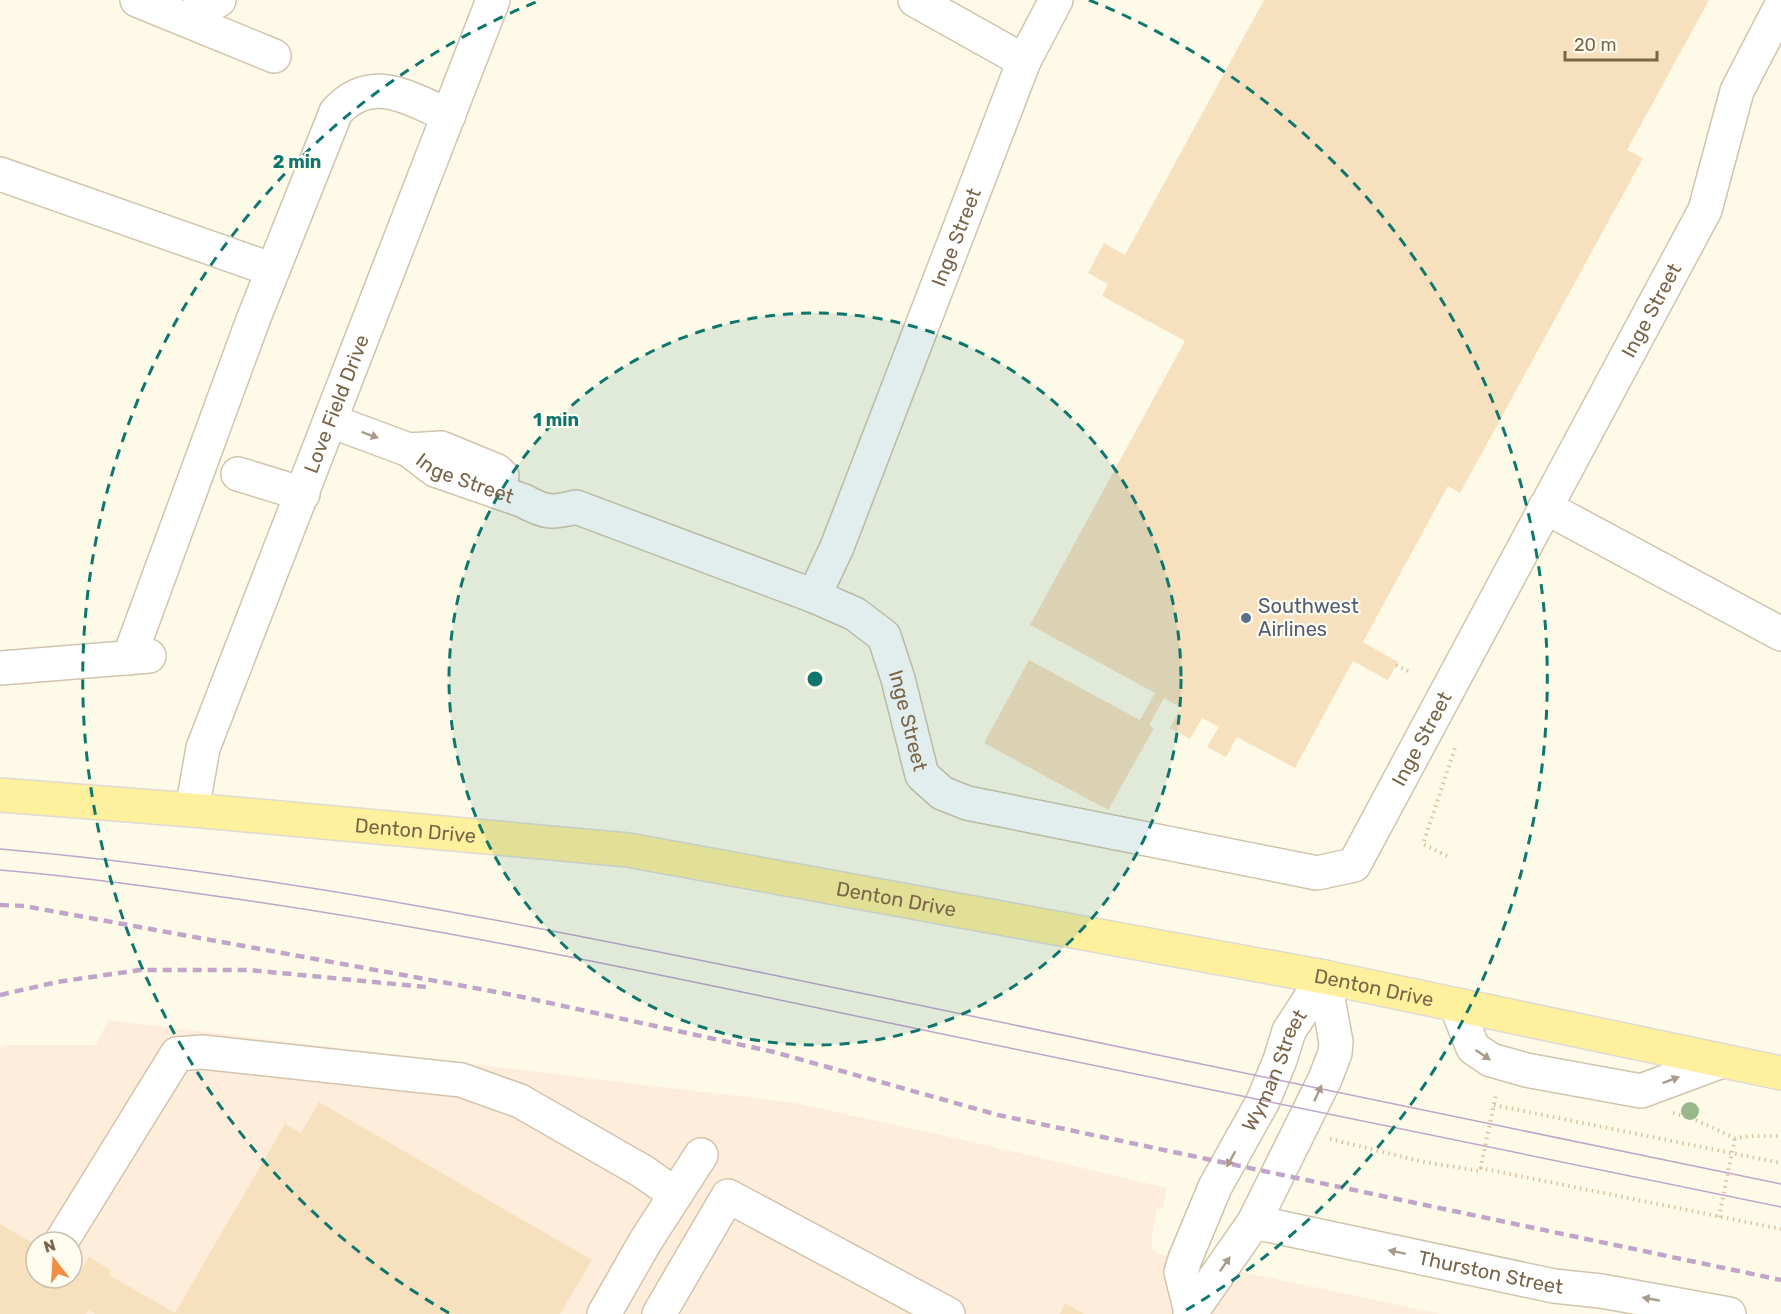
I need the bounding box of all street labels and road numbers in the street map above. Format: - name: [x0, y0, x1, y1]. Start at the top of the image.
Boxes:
- street label: Inge Street: [926, 184, 986, 290]
- street label: Inge Street: [1616, 259, 1686, 362]
- street label: Love Field Drive: [299, 331, 374, 477]
- street label: Inge Street: [411, 448, 517, 509]
- street label: Inge Street: [884, 667, 933, 774]
- street label: Inge Street: [1387, 687, 1457, 790]
- street label: Denton Drive: [354, 813, 477, 848]
- street label: Denton Drive: [834, 876, 958, 922]
- street label: Denton Drive: [1312, 963, 1436, 1012]
- street label: Wyman Street: [1237, 1005, 1312, 1135]
- street label: Thurston Street: [1416, 1245, 1564, 1299]

